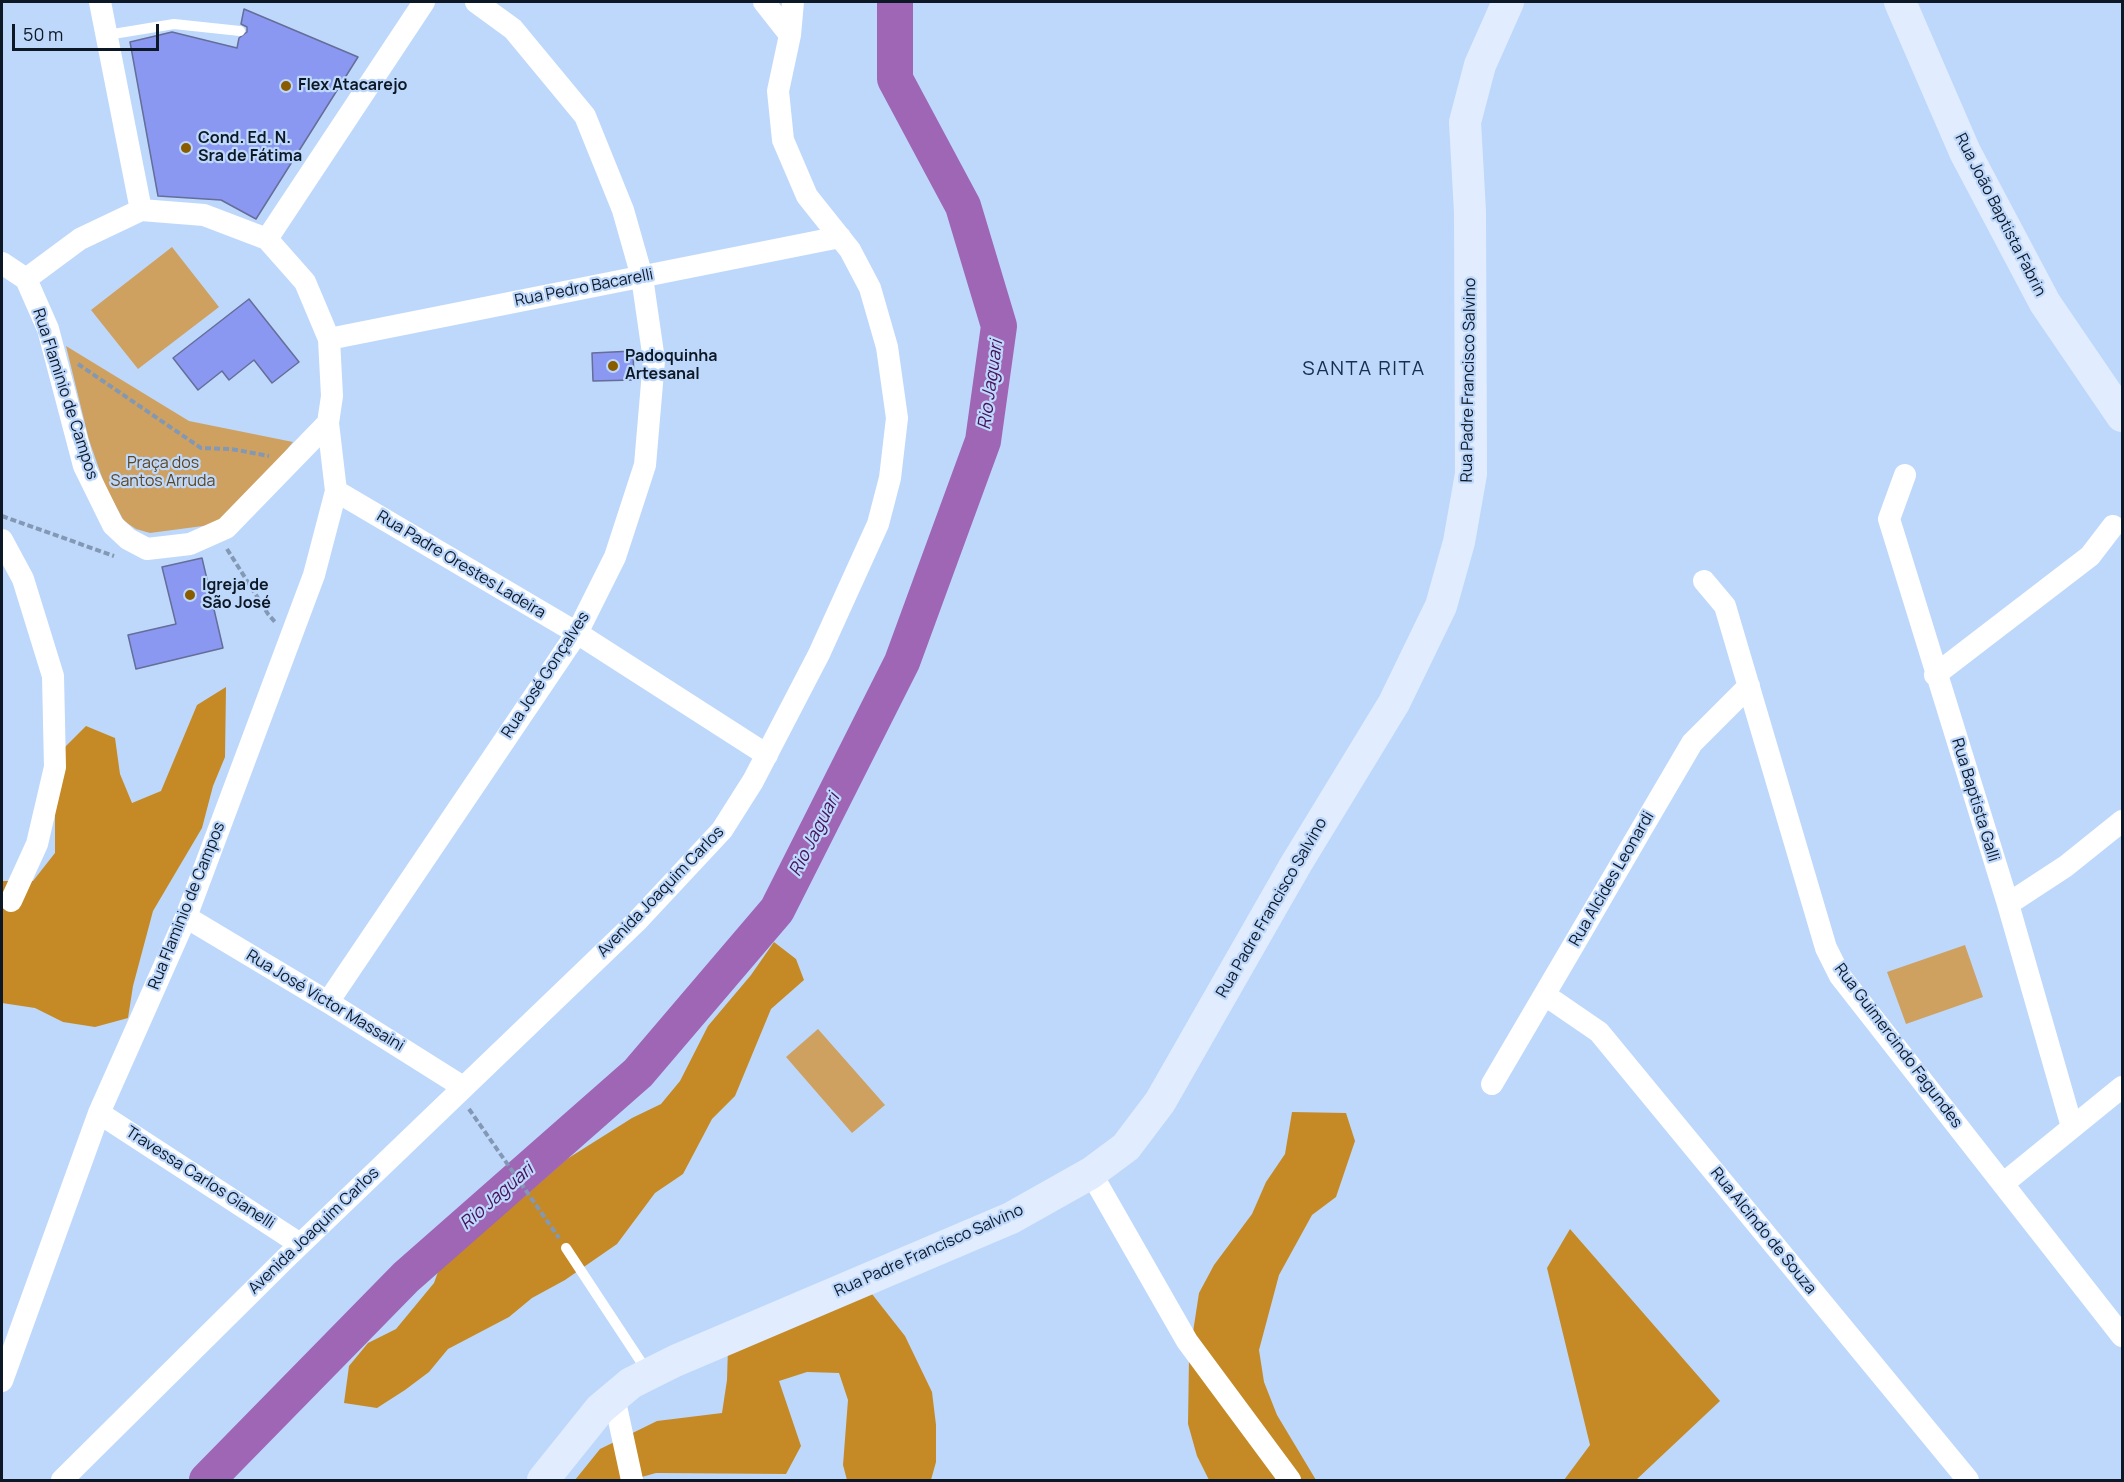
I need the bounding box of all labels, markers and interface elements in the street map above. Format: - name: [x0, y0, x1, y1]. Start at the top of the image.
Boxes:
- scale bar: [15, 12, 162, 50]
- text: 50 m: [23, 22, 63, 46]
- place label: Flex Atacarejo: [298, 76, 407, 96]
- marker: Flex Atacarejo: [279, 79, 293, 93]
- place label: Cond. Ed. N. Sra de Fátima: [198, 129, 302, 167]
- street label: Rua João Baptista Fabrin: [1950, 130, 2050, 300]
- marker: Cond. Ed. N. Sra de Fátima: [179, 141, 193, 155]
- street label: Rua Pedro Bacarelli: [513, 265, 655, 311]
- street label: Rua Padre Francisco Salvino: [1458, 278, 1480, 482]
- street label: Rua Flaminio de Campos: [28, 306, 102, 482]
- water label: Rio Jaguari: [974, 339, 1008, 431]
- place label: Padoquinha Artesanal: [625, 347, 718, 385]
- district label: SANTA RITA: [1302, 357, 1426, 381]
- marker: Padoquinha Artesanal: [606, 359, 620, 373]
- park label: Praça dos Santos Arruda: [111, 454, 215, 492]
- street label: Rua Padre Orestes Ladeira: [373, 507, 549, 623]
- place label: Igreja de São José: [202, 576, 271, 614]
- marker: Igreja de São José: [183, 588, 197, 602]
- street label: Rua José Gonçalves: [498, 608, 594, 742]
- street label: Rua Baptista Galli: [1947, 736, 2003, 864]
- water label: Rio Jaguari: [785, 790, 845, 880]
- street label: Rua Alcides Leonardi: [1566, 808, 1658, 950]
- street label: Rua Padre Francisco Salvino: [1213, 815, 1331, 1001]
- street label: Rua Flaminio de Campos: [145, 820, 229, 992]
- street label: Avenida Joaquim Carlos: [594, 823, 728, 961]
- street label: Rua José Victor Massaini: [243, 946, 407, 1056]
- street label: Rua Guimercindo Fagundes: [1830, 960, 1966, 1132]
- street label: Travessa Carlos Gianelli: [122, 1123, 278, 1233]
- water label: Rio Jaguari: [456, 1159, 538, 1235]
- street label: Avenida Joaquim Carlos: [245, 1164, 383, 1298]
- street label: Rua Alcindo de Souza: [1706, 1164, 1820, 1298]
- street label: Rua Padre Francisco Salvino: [832, 1201, 1026, 1301]

